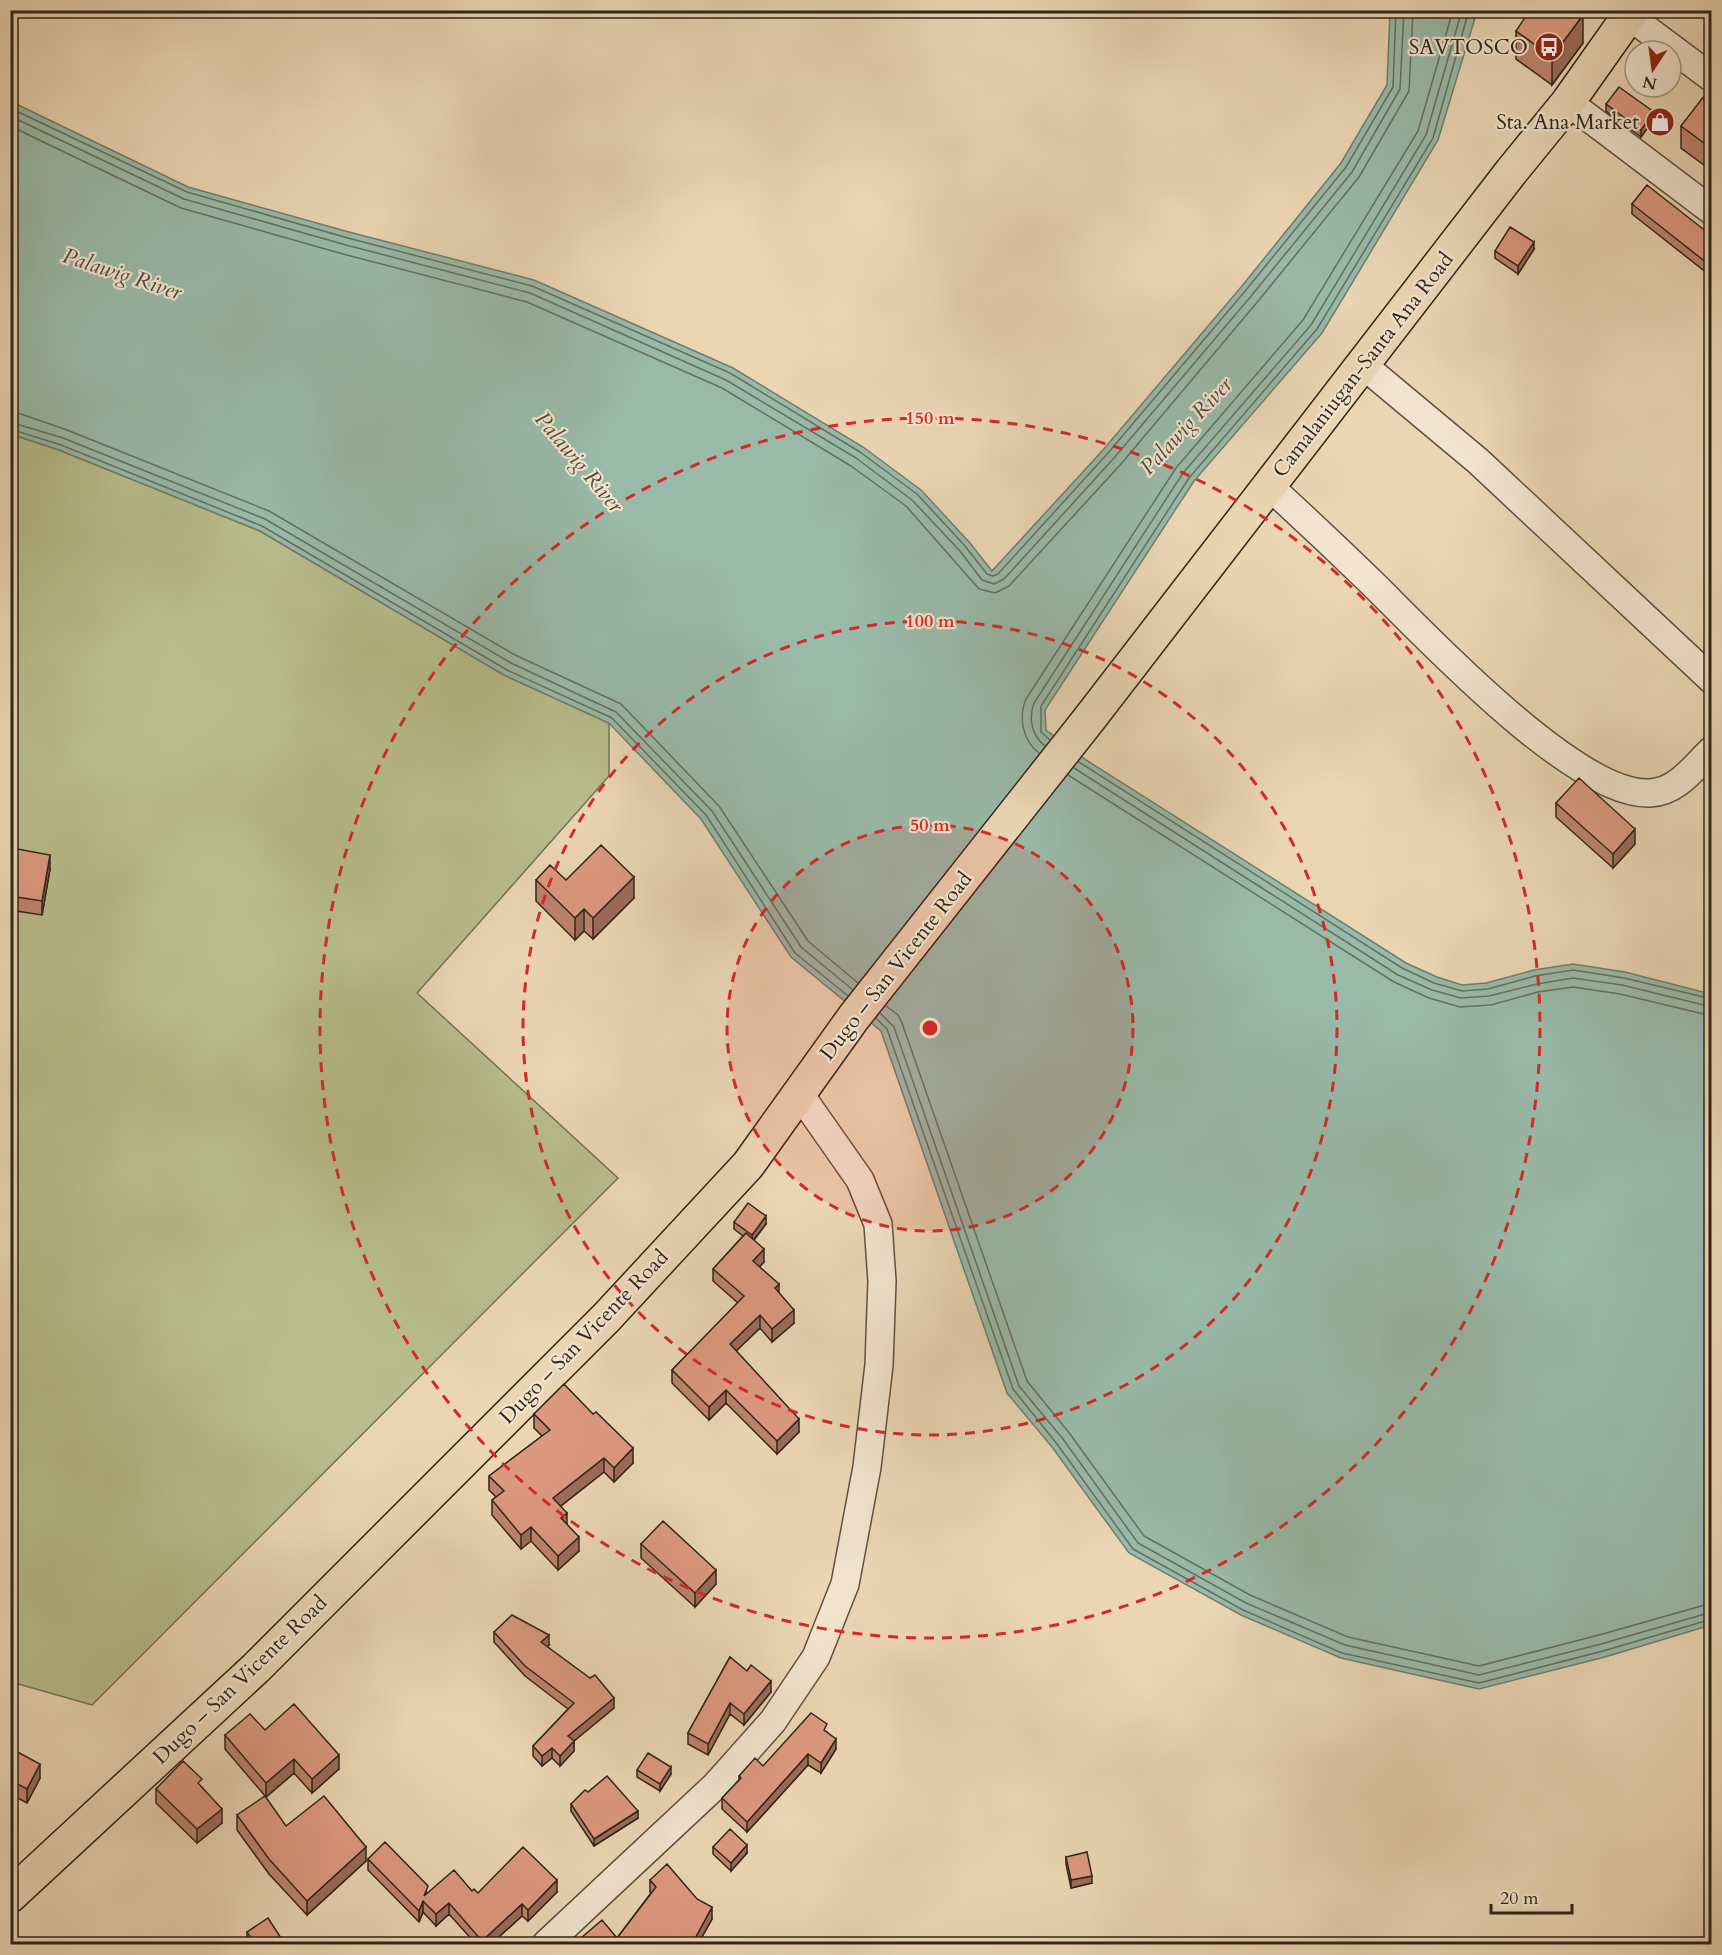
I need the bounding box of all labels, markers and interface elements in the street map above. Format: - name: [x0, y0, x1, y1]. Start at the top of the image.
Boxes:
- bus stop icon: SAVTOSCO: [1533, 31, 1565, 63]
- place label: SAVTOSCO: [1409, 33, 1528, 62]
- north arrow: [1623, 39, 1683, 99]
- text: N: [1641, 70, 1659, 95]
- shop icon: Sta. Ana Market: [1644, 106, 1676, 138]
- place label: Sta. Ana Market: [1496, 108, 1639, 137]
- water label: Palawig River: [59, 241, 186, 308]
- street label: Camalaniugan-Santa Ana Road: [1266, 246, 1460, 484]
- water label: Palawig River: [1133, 370, 1240, 481]
- water label: Palawig River: [528, 405, 631, 520]
- text: 150 m: [905, 406, 955, 431]
- text: 100 m: [905, 609, 955, 634]
- text: 50 m: [910, 813, 950, 838]
- street label: Dugo – San Vicente Road: [813, 866, 979, 1066]
- centre of rings: [920, 1018, 940, 1038]
- street label: Dugo – San Vicente Road: [493, 1243, 675, 1431]
- street label: Dugo – San Vicente Road: [146, 1589, 334, 1771]
- scale bar: [1491, 1877, 1572, 1915]
- text: 20 m: [1500, 1886, 1539, 1911]

